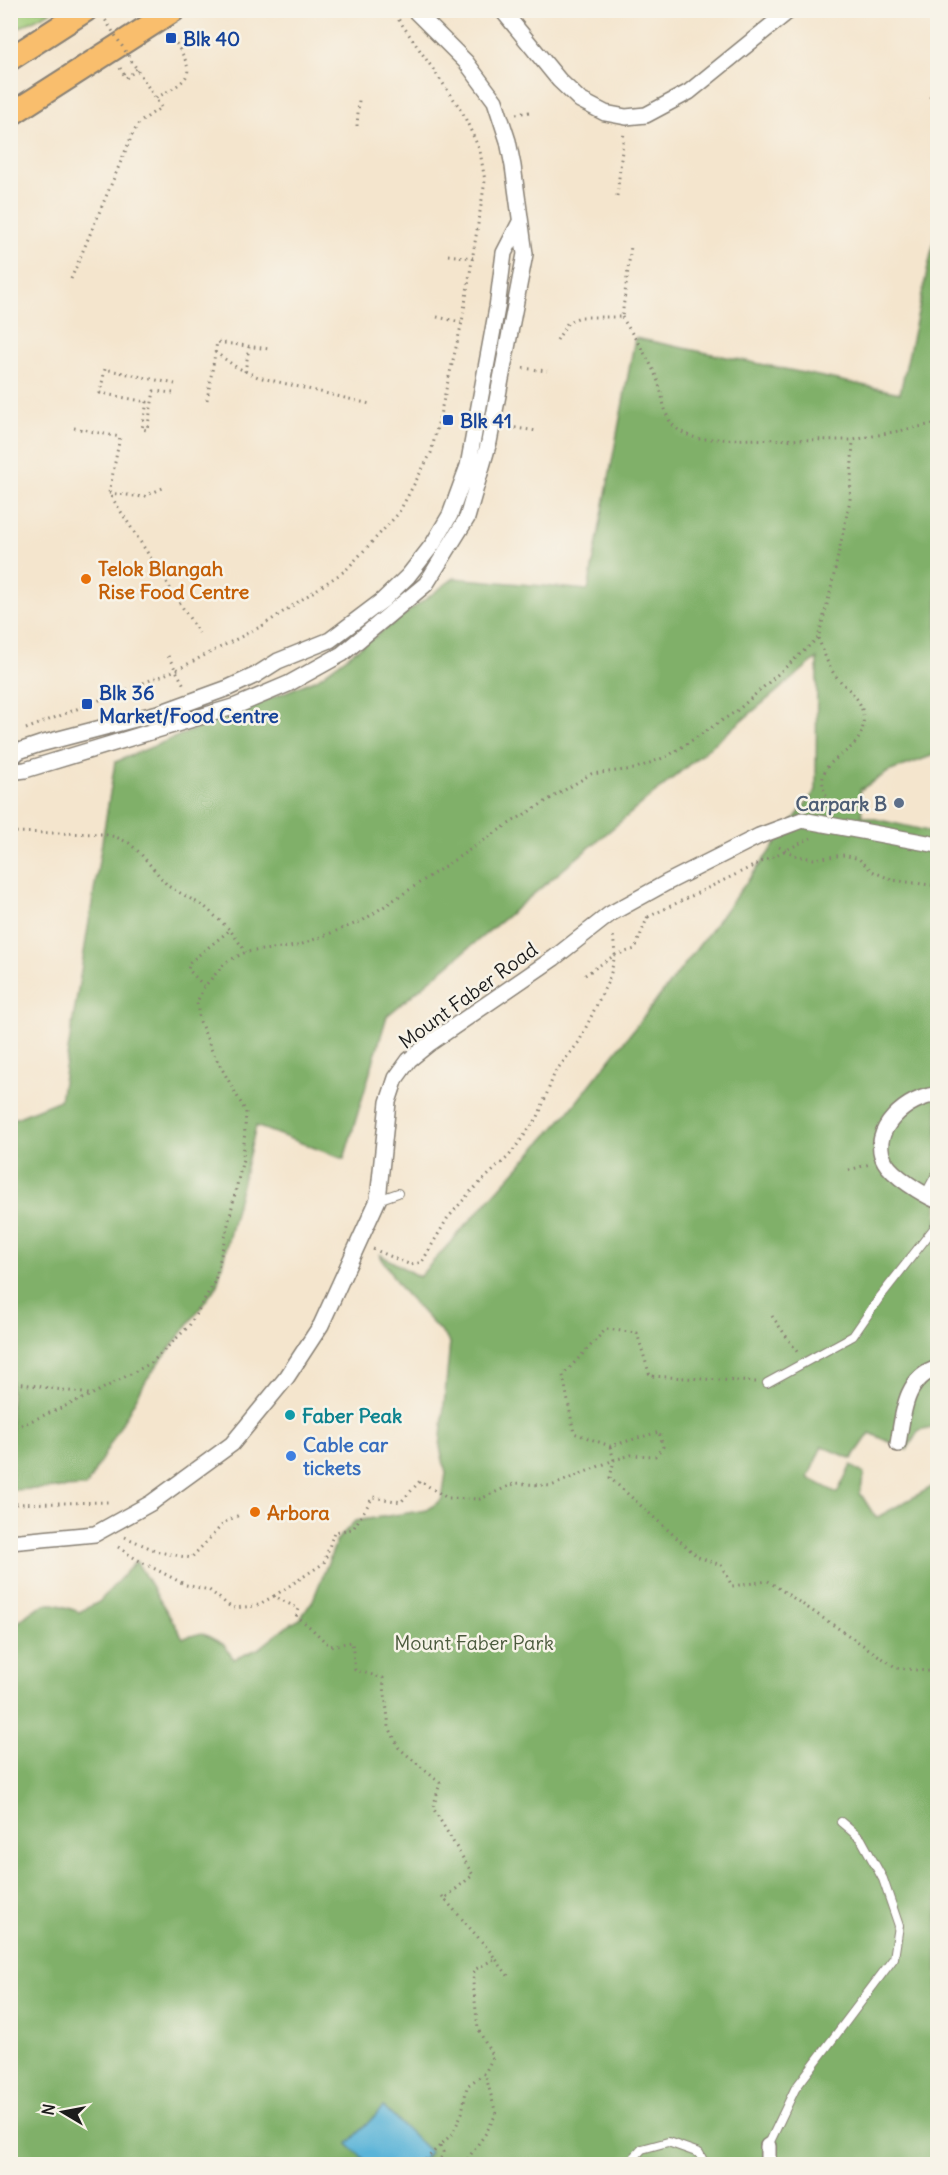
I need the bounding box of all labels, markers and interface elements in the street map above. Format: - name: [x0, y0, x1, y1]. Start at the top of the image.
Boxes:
- place label: Blk 40: [183, 26, 240, 51]
- marker: Blk 40: [164, 31, 178, 45]
- place label: Blk 41: [460, 408, 512, 433]
- marker: Blk 41: [441, 413, 455, 427]
- place label: Telok Blangah Rise Food Centre: [98, 556, 249, 604]
- marker: Telok Blangah Rise Food Centre: [79, 572, 93, 586]
- place label: Blk 36 Market/Food Centre: [99, 680, 279, 728]
- marker: Blk 36 Market/Food Centre: [80, 697, 94, 711]
- place label: Carpark B: [795, 791, 887, 816]
- marker: Carpark B: [892, 796, 906, 810]
- street label: Mount Faber Road: [394, 936, 542, 1054]
- place label: Faber Peak: [302, 1403, 402, 1428]
- marker: Faber Peak: [283, 1408, 297, 1422]
- place label: Cable car tickets: [303, 1432, 389, 1480]
- marker: Cable car tickets: [284, 1449, 298, 1463]
- place label: Arbora: [267, 1500, 330, 1525]
- marker: Arbora: [248, 1505, 262, 1519]
- park label: Mount Faber Park: [394, 1630, 554, 1655]
- north arrow: [33, 2082, 93, 2142]
- text: N: [37, 2102, 59, 2117]

